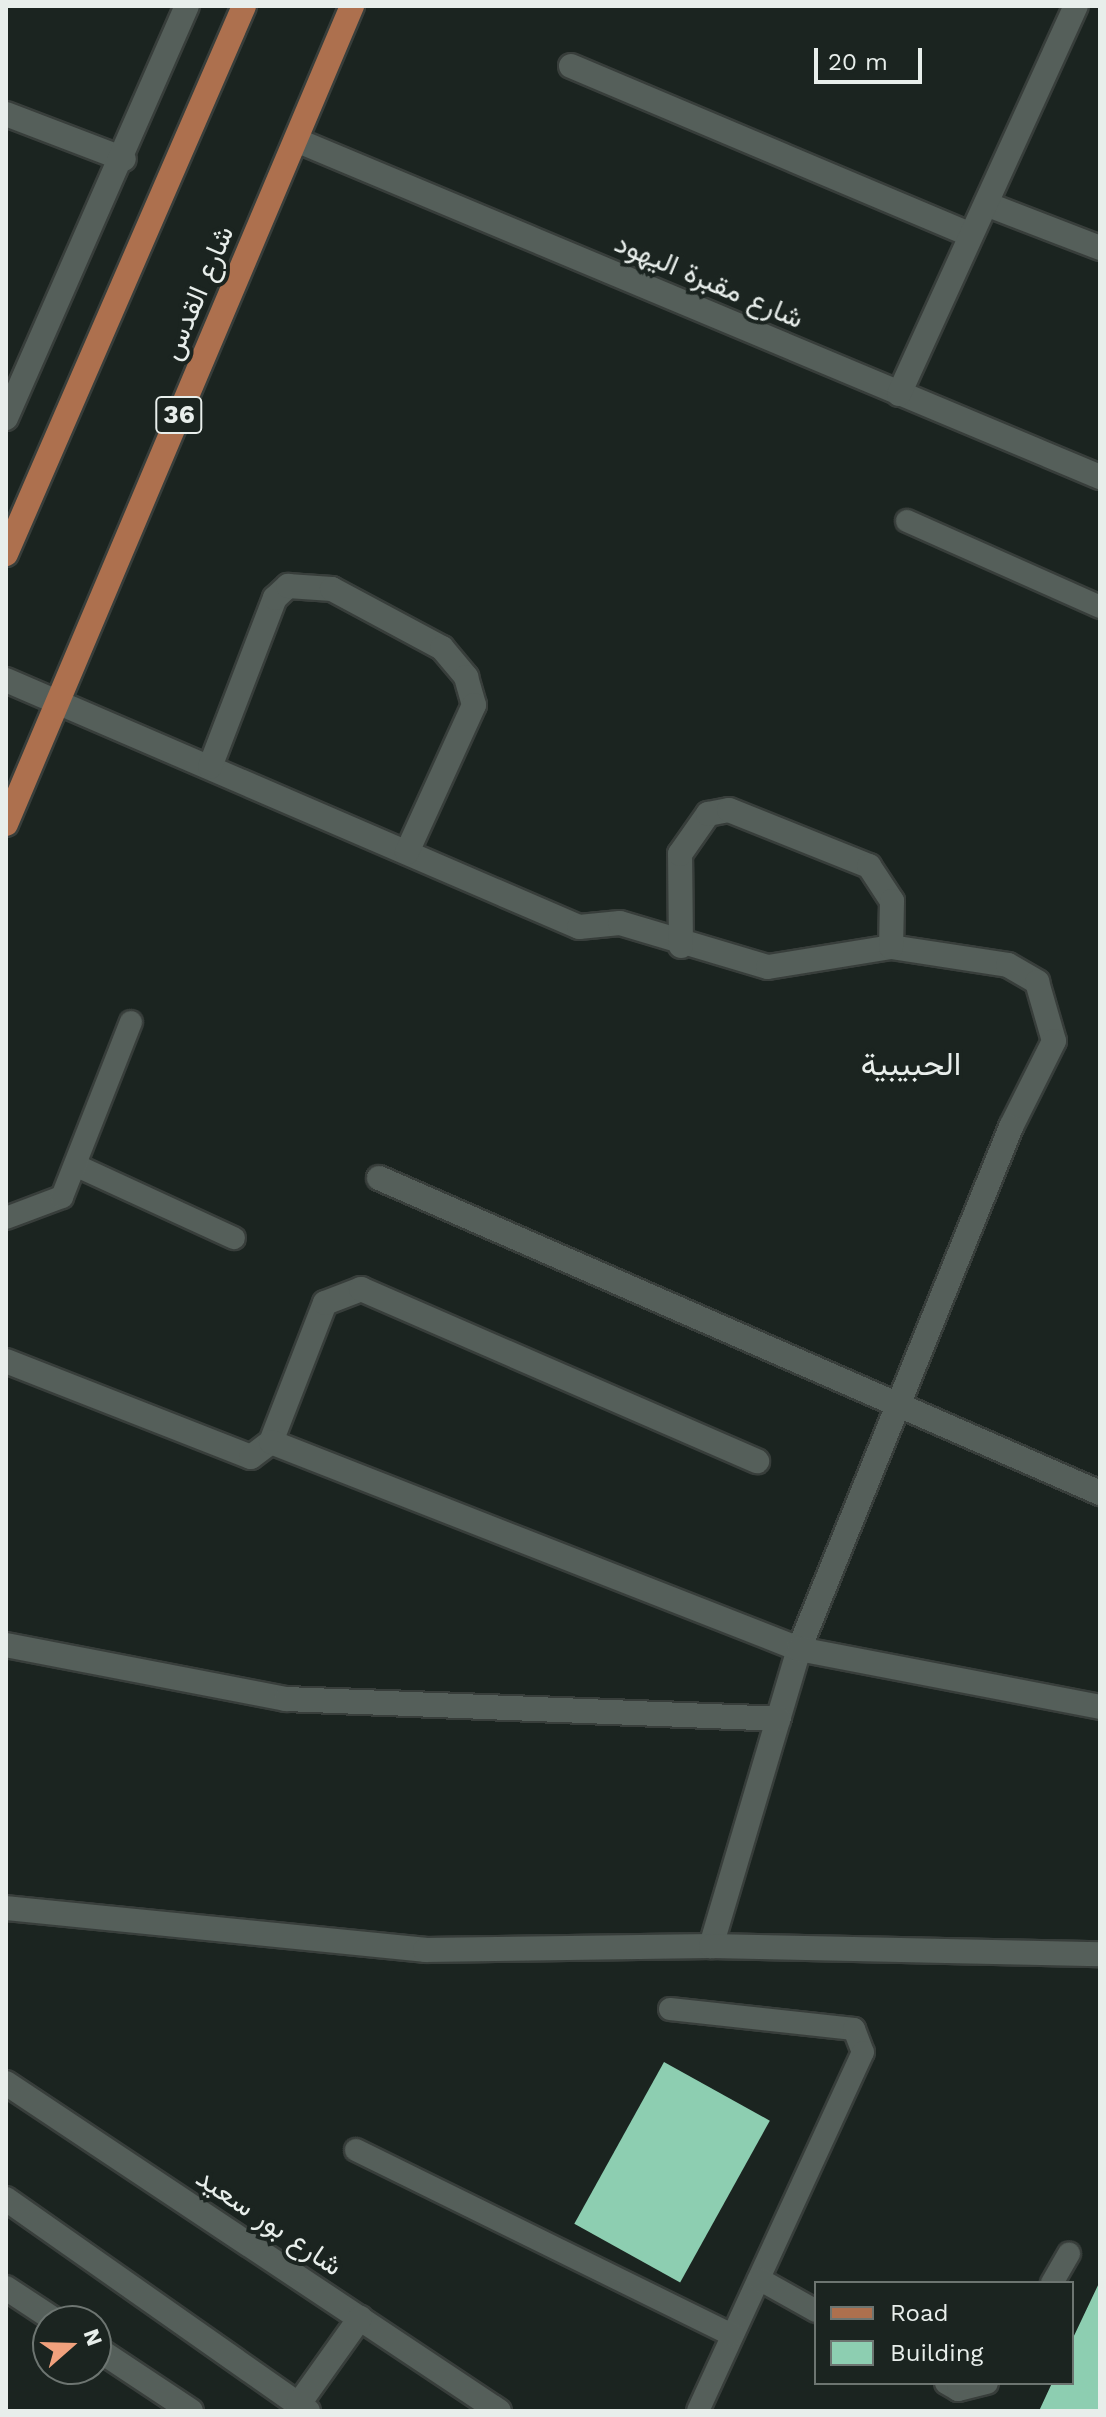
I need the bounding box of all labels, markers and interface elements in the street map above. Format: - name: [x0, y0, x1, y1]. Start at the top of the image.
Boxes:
- scale bar: [818, 32, 926, 82]
- text: 20 m: [828, 48, 888, 76]
- street label: شارع القدس: [155, 221, 241, 365]
- street label: شارع مقبرة اليهود: [610, 226, 808, 336]
- road number: 36: [155, 393, 203, 437]
- district label: الحبيبية: [861, 1045, 961, 1083]
- street label: شارع بور سعيد: [190, 2161, 348, 2283]
- legend: [814, 2281, 1074, 2385]
- text: Road: [890, 2299, 949, 2327]
- north arrow: [32, 2305, 112, 2385]
- text: N: [79, 2325, 108, 2349]
- text: Building: [890, 2339, 983, 2367]

